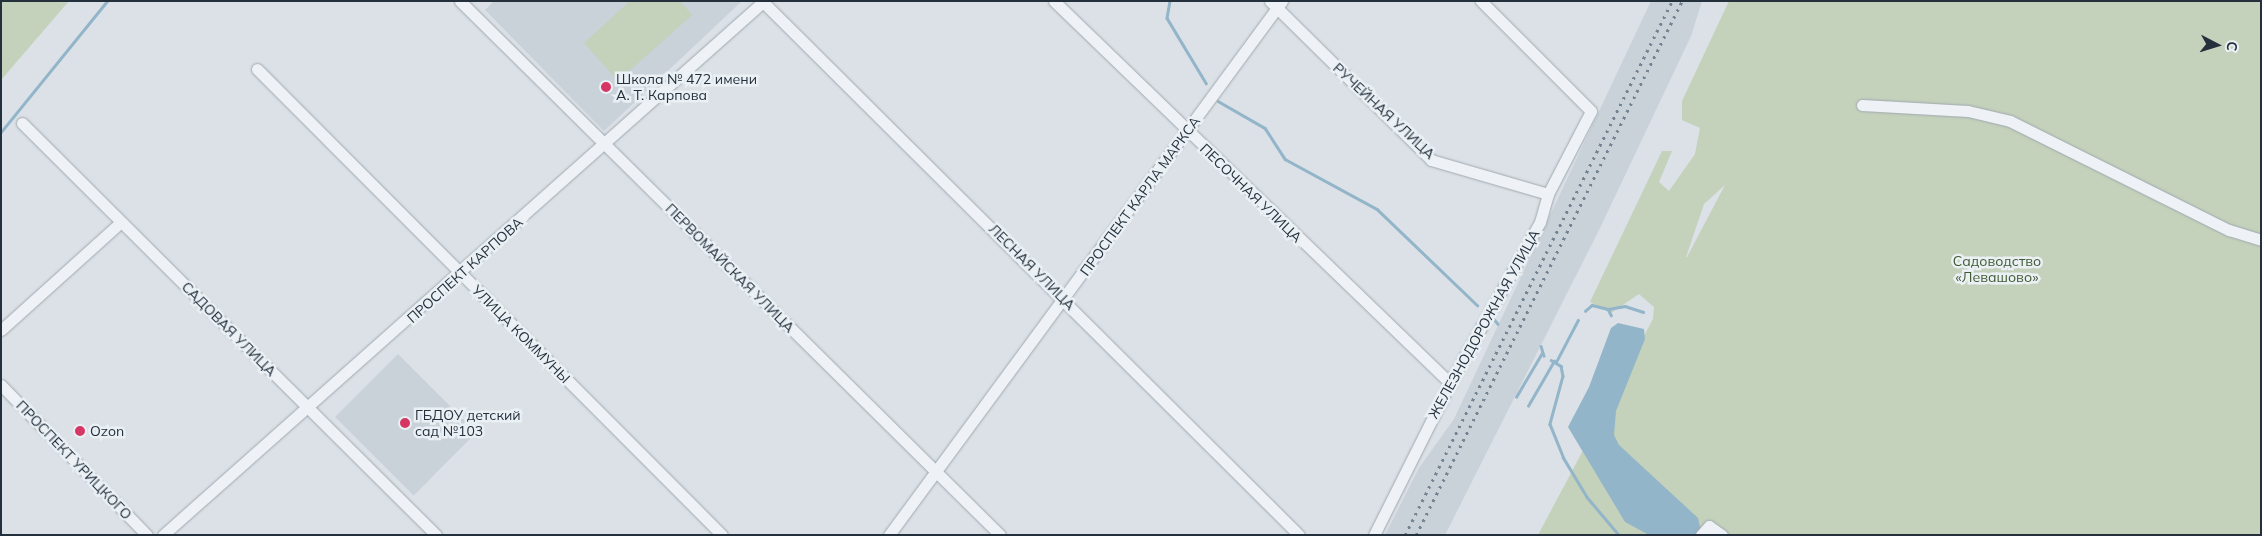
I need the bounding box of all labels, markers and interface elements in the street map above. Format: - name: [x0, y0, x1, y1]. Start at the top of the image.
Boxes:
- north arrow: [2192, 20, 2242, 70]
- text: С: [2223, 41, 2241, 52]
- street label: РУЧЕЙНАЯ УЛИЦА: [1330, 59, 1438, 163]
- place label: Школа № 472 имени А. Т. Карпова: [616, 71, 757, 104]
- marker: Школа № 472 имени А. Т. Карпова: [600, 81, 612, 93]
- street label: ПРОСПЕКТ КАРЛА МАРКСА: [1077, 113, 1203, 279]
- street label: ПЕСОЧНАЯ УЛИЦА: [1197, 140, 1305, 246]
- street label: ПЕРВОМАЙСКАЯ УЛИЦА: [662, 200, 798, 336]
- street label: ПРОСПЕКТ КАРПОВА: [404, 214, 526, 326]
- street label: ЛЕСНАЯ УЛИЦА: [986, 221, 1078, 313]
- street label: ЖЕЛЕЗНОДОРОЖНАЯ УЛИЦА: [1425, 227, 1543, 421]
- park label: Садоводство «Левашово»: [1953, 253, 2041, 286]
- street label: САДОВАЯ УЛИЦА: [178, 278, 280, 380]
- street label: УЛИЦА КОММУНЫ: [468, 281, 574, 387]
- street label: ПРОСПЕКТ УРИЦКОГО: [13, 397, 135, 523]
- place label: ГБДОУ детский сад №103: [415, 407, 521, 440]
- marker: ГБДОУ детский сад №103: [399, 417, 411, 429]
- place label: Ozon: [90, 423, 124, 439]
- marker: Ozon: [74, 425, 86, 437]

